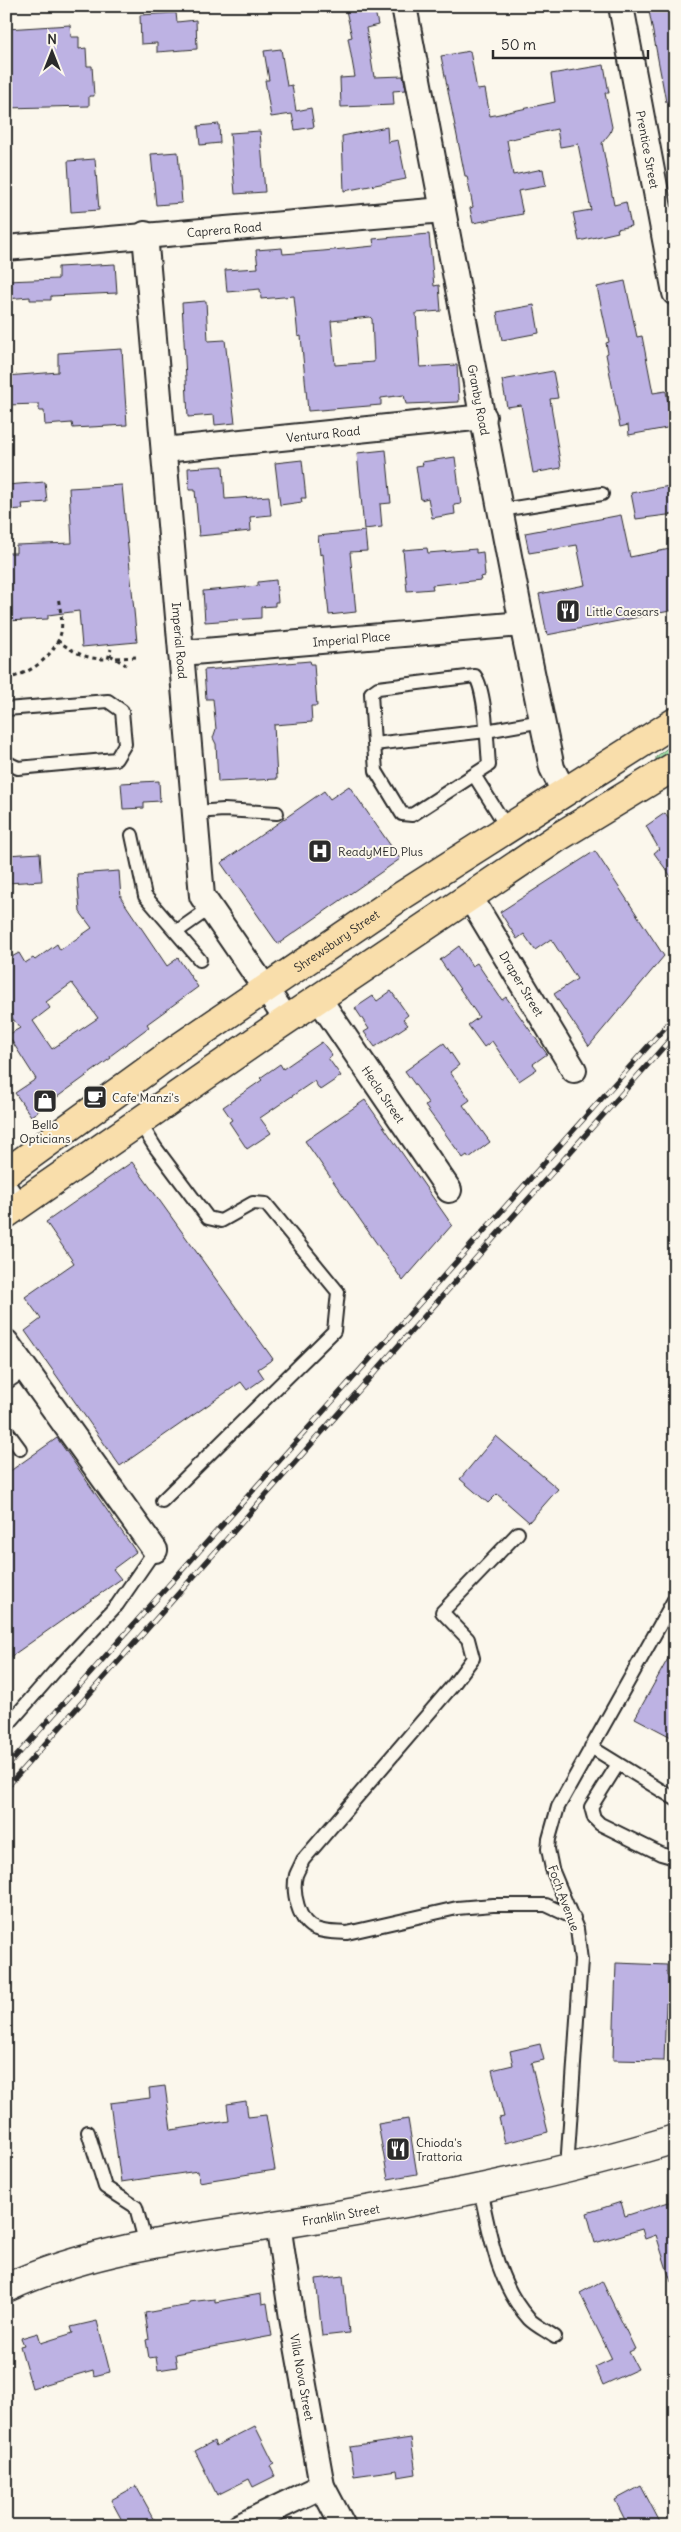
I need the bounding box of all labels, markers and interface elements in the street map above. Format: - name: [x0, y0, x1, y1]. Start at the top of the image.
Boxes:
- north arrow: [28, 28, 78, 78]
- scale bar: [493, 28, 648, 60]
- text: N: [47, 30, 57, 48]
- text: 50 m: [501, 35, 536, 54]
- street label: Prentice Street: [633, 109, 663, 190]
- street label: Caprera Road: [186, 218, 262, 240]
- street label: Granby Road: [465, 363, 493, 437]
- street label: Ventura Road: [286, 422, 361, 445]
- restaurant icon: Little Caesars: [555, 598, 581, 624]
- street label: Imperial Road: [169, 601, 191, 680]
- place label: Little Caesars: [586, 604, 659, 619]
- street label: Imperial Place: [312, 628, 391, 649]
- hospital icon: ReadyMED Plus: [307, 838, 333, 864]
- place label: ReadyMED Plus: [338, 844, 423, 859]
- street label: Shrewsbury Street: [291, 906, 382, 975]
- street label: Draper Street: [497, 948, 547, 1019]
- street label: Hecla Street: [359, 1063, 408, 1125]
- cafe icon: Cafe Manzi's: [82, 1084, 108, 1110]
- shop icon: Bello Opticians: [32, 1088, 58, 1114]
- place label: Cafe Manzi's: [112, 1090, 179, 1105]
- place label: Bello Opticians: [20, 1117, 70, 1146]
- street label: Foch Avenue: [545, 1863, 583, 1933]
- place label: Chioda's Trattoria: [416, 2135, 462, 2164]
- restaurant icon: Chioda's Trattoria: [385, 2136, 411, 2162]
- street label: Franklin Street: [301, 2200, 381, 2228]
- street label: Villa Nova Street: [287, 2332, 318, 2422]

